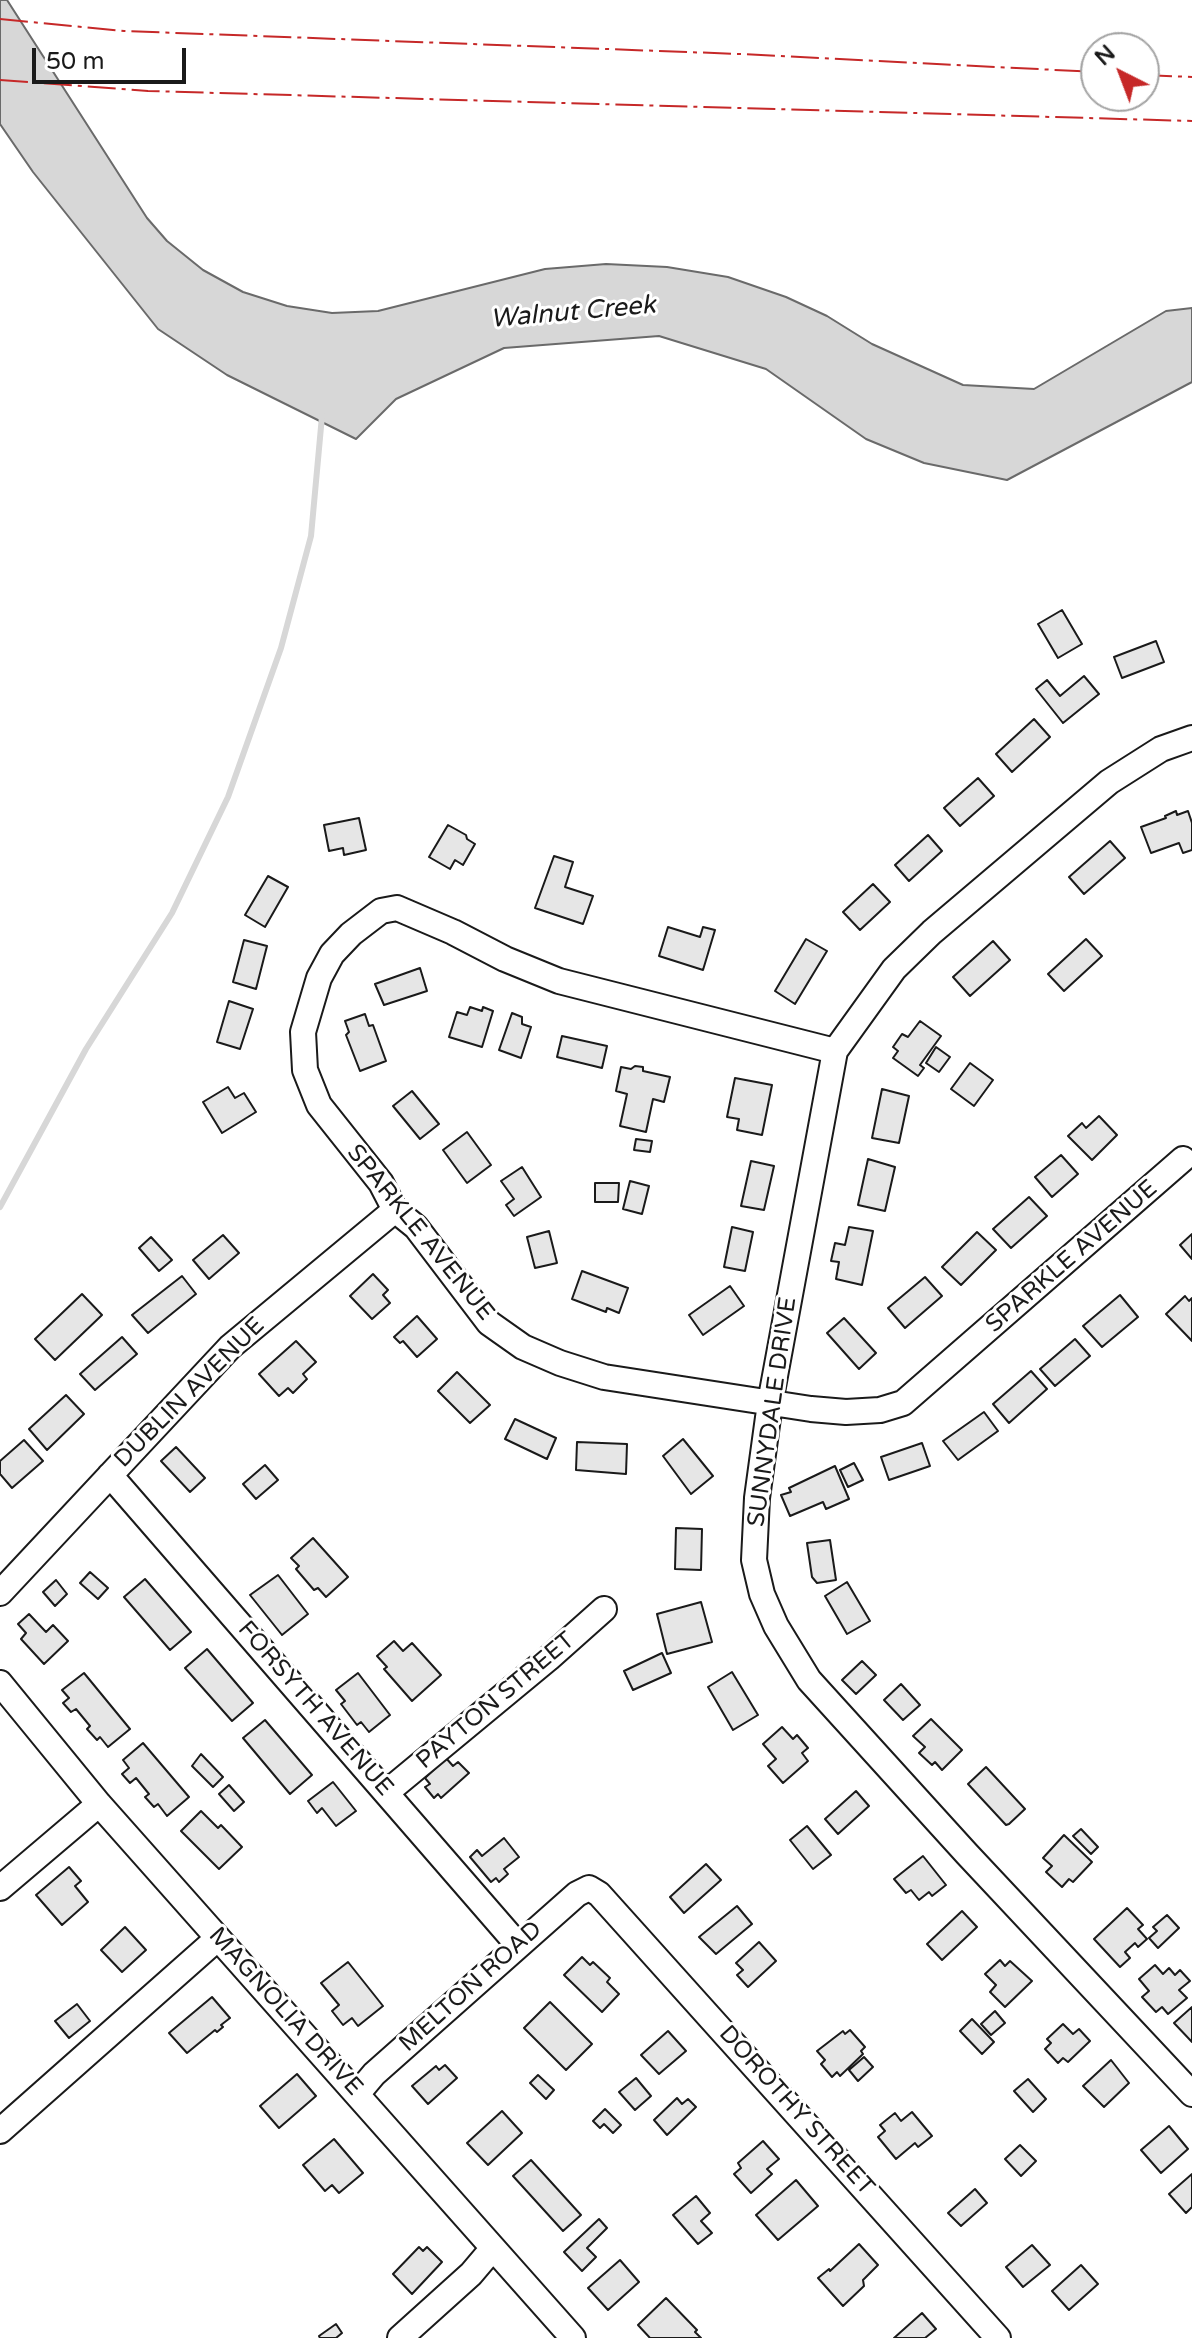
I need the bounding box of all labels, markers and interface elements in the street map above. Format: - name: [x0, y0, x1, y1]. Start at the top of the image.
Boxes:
- scale bar: [36, 32, 190, 82]
- north arrow: [1080, 32, 1160, 112]
- text: N: [1090, 40, 1121, 71]
- text: 50 m: [46, 47, 104, 76]
- water label: Walnut Creek: [489, 290, 657, 336]
- street label: SPARKLE AVENUE: [340, 1139, 500, 1327]
- street label: SPARKLE AVENUE: [980, 1175, 1164, 1339]
- street label: SUNNYDALE DRIVE: [743, 1295, 803, 1529]
- street label: DUBLIN AVENUE: [109, 1312, 271, 1474]
- street label: FORSYTH AVENUE: [231, 1616, 399, 1802]
- street label: PAYTON STREET: [411, 1626, 581, 1776]
- street label: MELTON ROAD: [394, 1915, 548, 2059]
- street label: MAGNOLIA DRIVE: [202, 1922, 368, 2102]
- street label: DOROTHY STREET: [712, 2020, 880, 2202]

